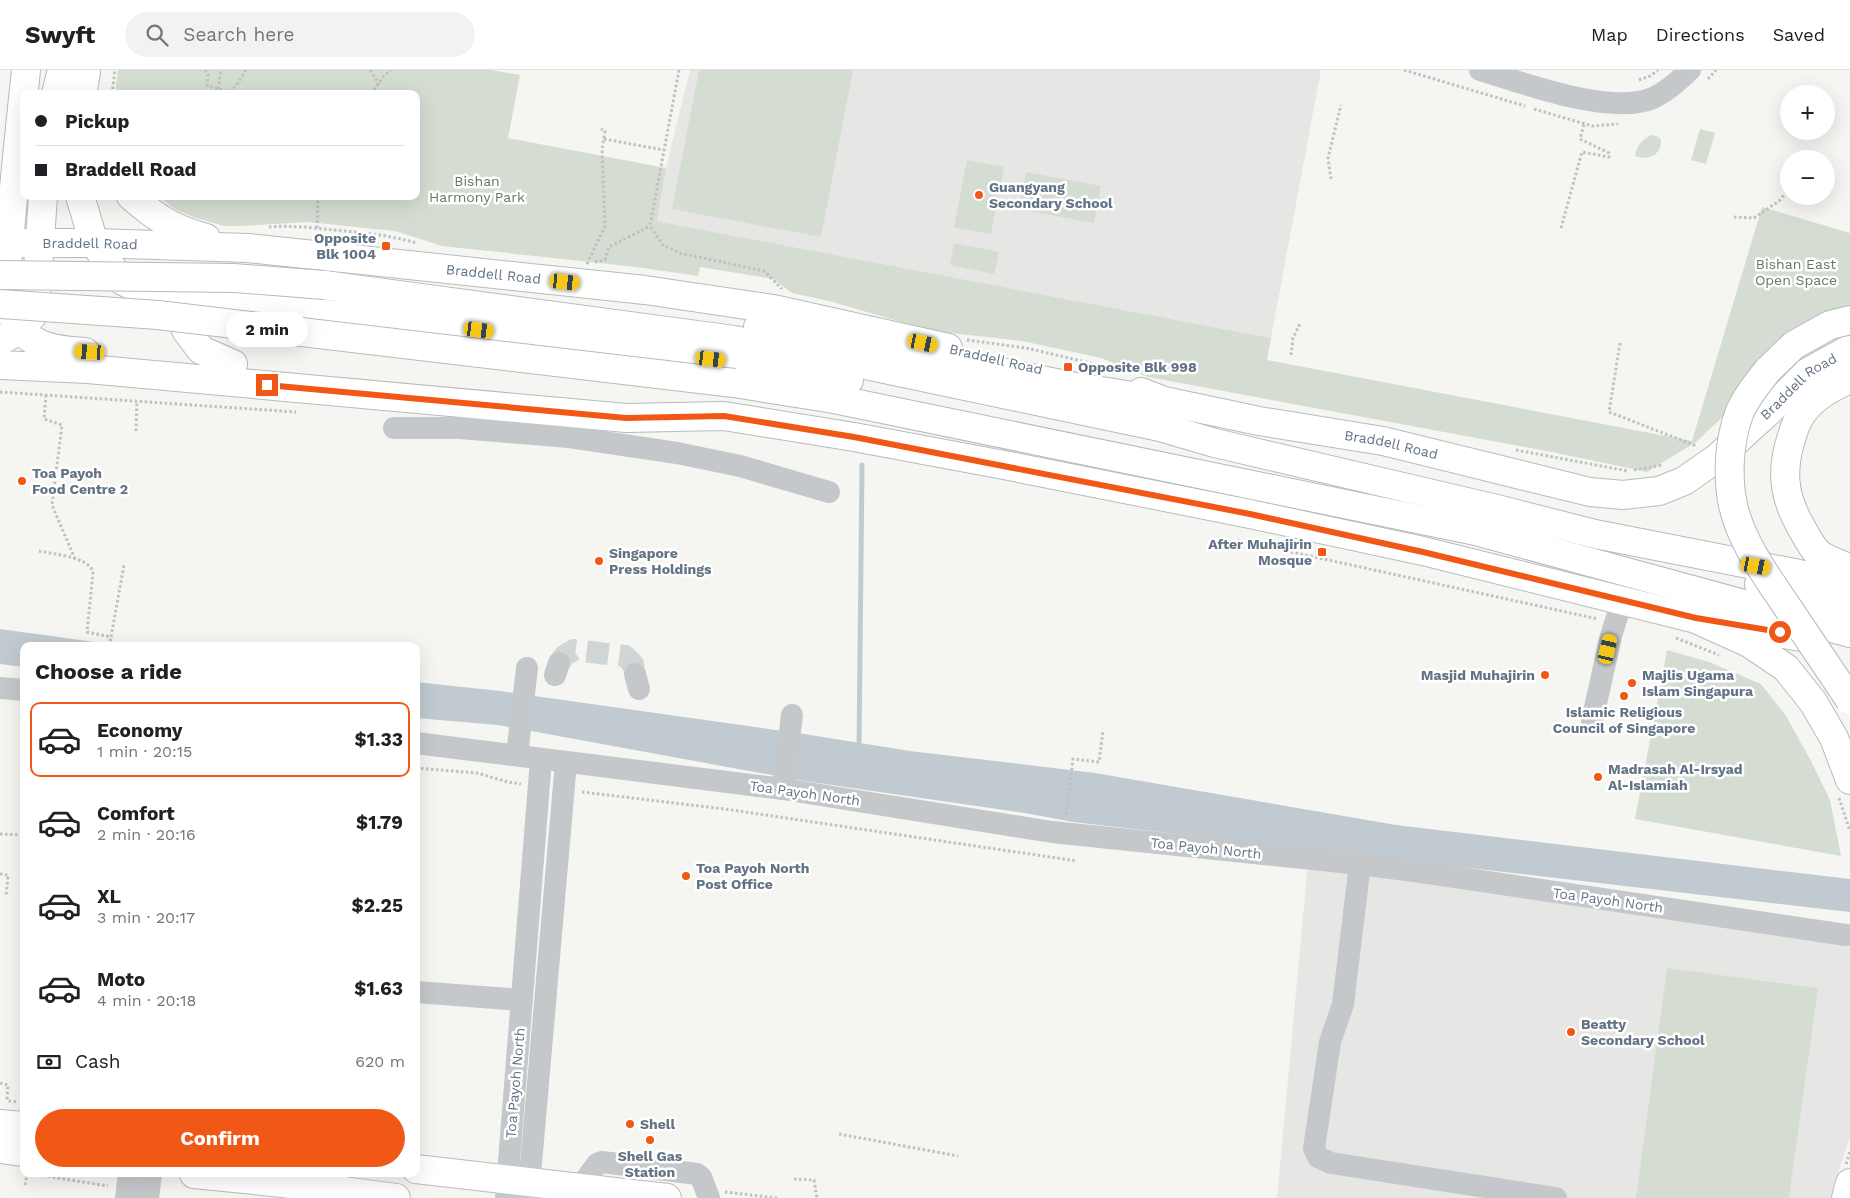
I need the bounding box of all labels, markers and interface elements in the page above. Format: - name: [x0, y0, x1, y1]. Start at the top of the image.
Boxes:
- search box: [125, 12, 475, 57]
- text: Swyft: [25, 21, 95, 49]
- icon: search: [143, 21, 171, 49]
- text: Search here: [183, 23, 295, 46]
- text: Map: [1591, 24, 1628, 45]
- text: Directions: [1656, 24, 1745, 45]
- text: Saved: [1773, 24, 1825, 45]
- map controls: [1780, 85, 1835, 205]
- button: +: [1780, 85, 1835, 140]
- text: Pickup: [65, 110, 129, 133]
- button: −: [1780, 150, 1835, 205]
- text: Braddell Road: [65, 158, 197, 181]
- park label: Bishan Harmony Park: [429, 173, 525, 205]
- place label: Guangyang Secondary School: [989, 179, 1113, 211]
- marker: Guangyang Secondary School: [973, 189, 985, 201]
- place label: Opposite Blk 1004: [314, 230, 376, 262]
- street label: Braddell Road: [42, 235, 138, 252]
- marker: Opposite Blk 1004: [380, 240, 392, 252]
- park label: Bishan East Open Space: [1755, 256, 1837, 288]
- street label: Braddell Road: [445, 261, 542, 287]
- car: [549, 273, 580, 291]
- callout: 2 min: [226, 312, 308, 348]
- text: 2 min: [245, 320, 289, 339]
- car: [463, 321, 494, 339]
- car: [906, 333, 939, 353]
- street label: Braddell Road: [948, 340, 1044, 378]
- car: [74, 344, 105, 360]
- car: [695, 350, 726, 368]
- street label: Braddell Road: [1757, 350, 1839, 423]
- place label: Opposite Blk 998: [1078, 359, 1197, 375]
- marker: Opposite Blk 998: [1062, 361, 1074, 373]
- route end: [256, 374, 278, 396]
- street label: Braddell Road: [1343, 427, 1440, 462]
- place label: Toa Payoh Food Centre 2: [32, 465, 128, 497]
- marker: Toa Payoh Food Centre 2: [16, 475, 28, 487]
- place label: After Muhajirin Mosque: [1208, 536, 1312, 568]
- place label: Singapore Press Holdings: [609, 545, 712, 577]
- marker: After Muhajirin Mosque: [1316, 546, 1328, 558]
- marker: Singapore Press Holdings: [593, 555, 605, 567]
- car: [1739, 556, 1772, 576]
- route start: [1769, 621, 1791, 643]
- car: [1597, 633, 1618, 665]
- text: Choose a ride: [35, 659, 182, 684]
- place label: Masjid Muhajirin: [1421, 667, 1535, 683]
- place label: Majlis Ugama Islam Singapura: [1642, 667, 1754, 699]
- marker: Masjid Muhajirin: [1539, 669, 1551, 681]
- marker: Majlis Ugama Islam Singapura: [1626, 677, 1638, 689]
- marker: Islamic Religious Council of Singapore: [1618, 690, 1630, 702]
- place label: Islamic Religious Council of Singapore: [1553, 704, 1695, 736]
- icon: car: [37, 717, 82, 762]
- text: Economy: [97, 719, 182, 742]
- text: $1.33: [355, 728, 403, 751]
- text: 1 min · 20:15: [97, 742, 192, 761]
- place label: Madrasah Al-Irsyad Al-Islamiah: [1608, 761, 1743, 793]
- marker: Madrasah Al-Irsyad Al-Islamiah: [1592, 771, 1604, 783]
- street label: Toa Payoh North: [749, 777, 861, 809]
- icon: car: [37, 800, 82, 845]
- text: Comfort: [97, 802, 175, 825]
- text: $1.79: [356, 811, 403, 834]
- text: 2 min · 20:16: [97, 825, 196, 844]
- street label: Toa Payoh North: [1150, 834, 1262, 862]
- place label: Toa Payoh North Post Office: [696, 860, 810, 892]
- marker: Toa Payoh North Post Office: [680, 870, 692, 882]
- icon: car: [37, 883, 82, 928]
- street label: Toa Payoh North: [1552, 884, 1664, 916]
- text: XL: [97, 885, 121, 908]
- text: $2.25: [352, 894, 403, 917]
- text: 3 min · 20:17: [97, 908, 195, 927]
- icon: car: [37, 966, 82, 1011]
- text: Moto: [97, 968, 145, 991]
- text: $1.63: [354, 977, 403, 1000]
- text: 4 min · 20:18: [97, 991, 196, 1010]
- place label: Beatty Secondary School: [1581, 1016, 1705, 1048]
- marker: Beatty Secondary School: [1565, 1026, 1577, 1038]
- street label: Toa Payoh North: [502, 1027, 528, 1139]
- icon: cash: [35, 1048, 63, 1076]
- text: Cash: [75, 1050, 121, 1073]
- text: 620 m: [355, 1052, 405, 1071]
- button: Confirm: [35, 1109, 405, 1167]
- place label: Shell: [640, 1116, 675, 1132]
- marker: Shell: [624, 1118, 636, 1130]
- marker: Shell Gas Station: [644, 1134, 656, 1146]
- place label: Shell Gas Station: [618, 1148, 683, 1180]

